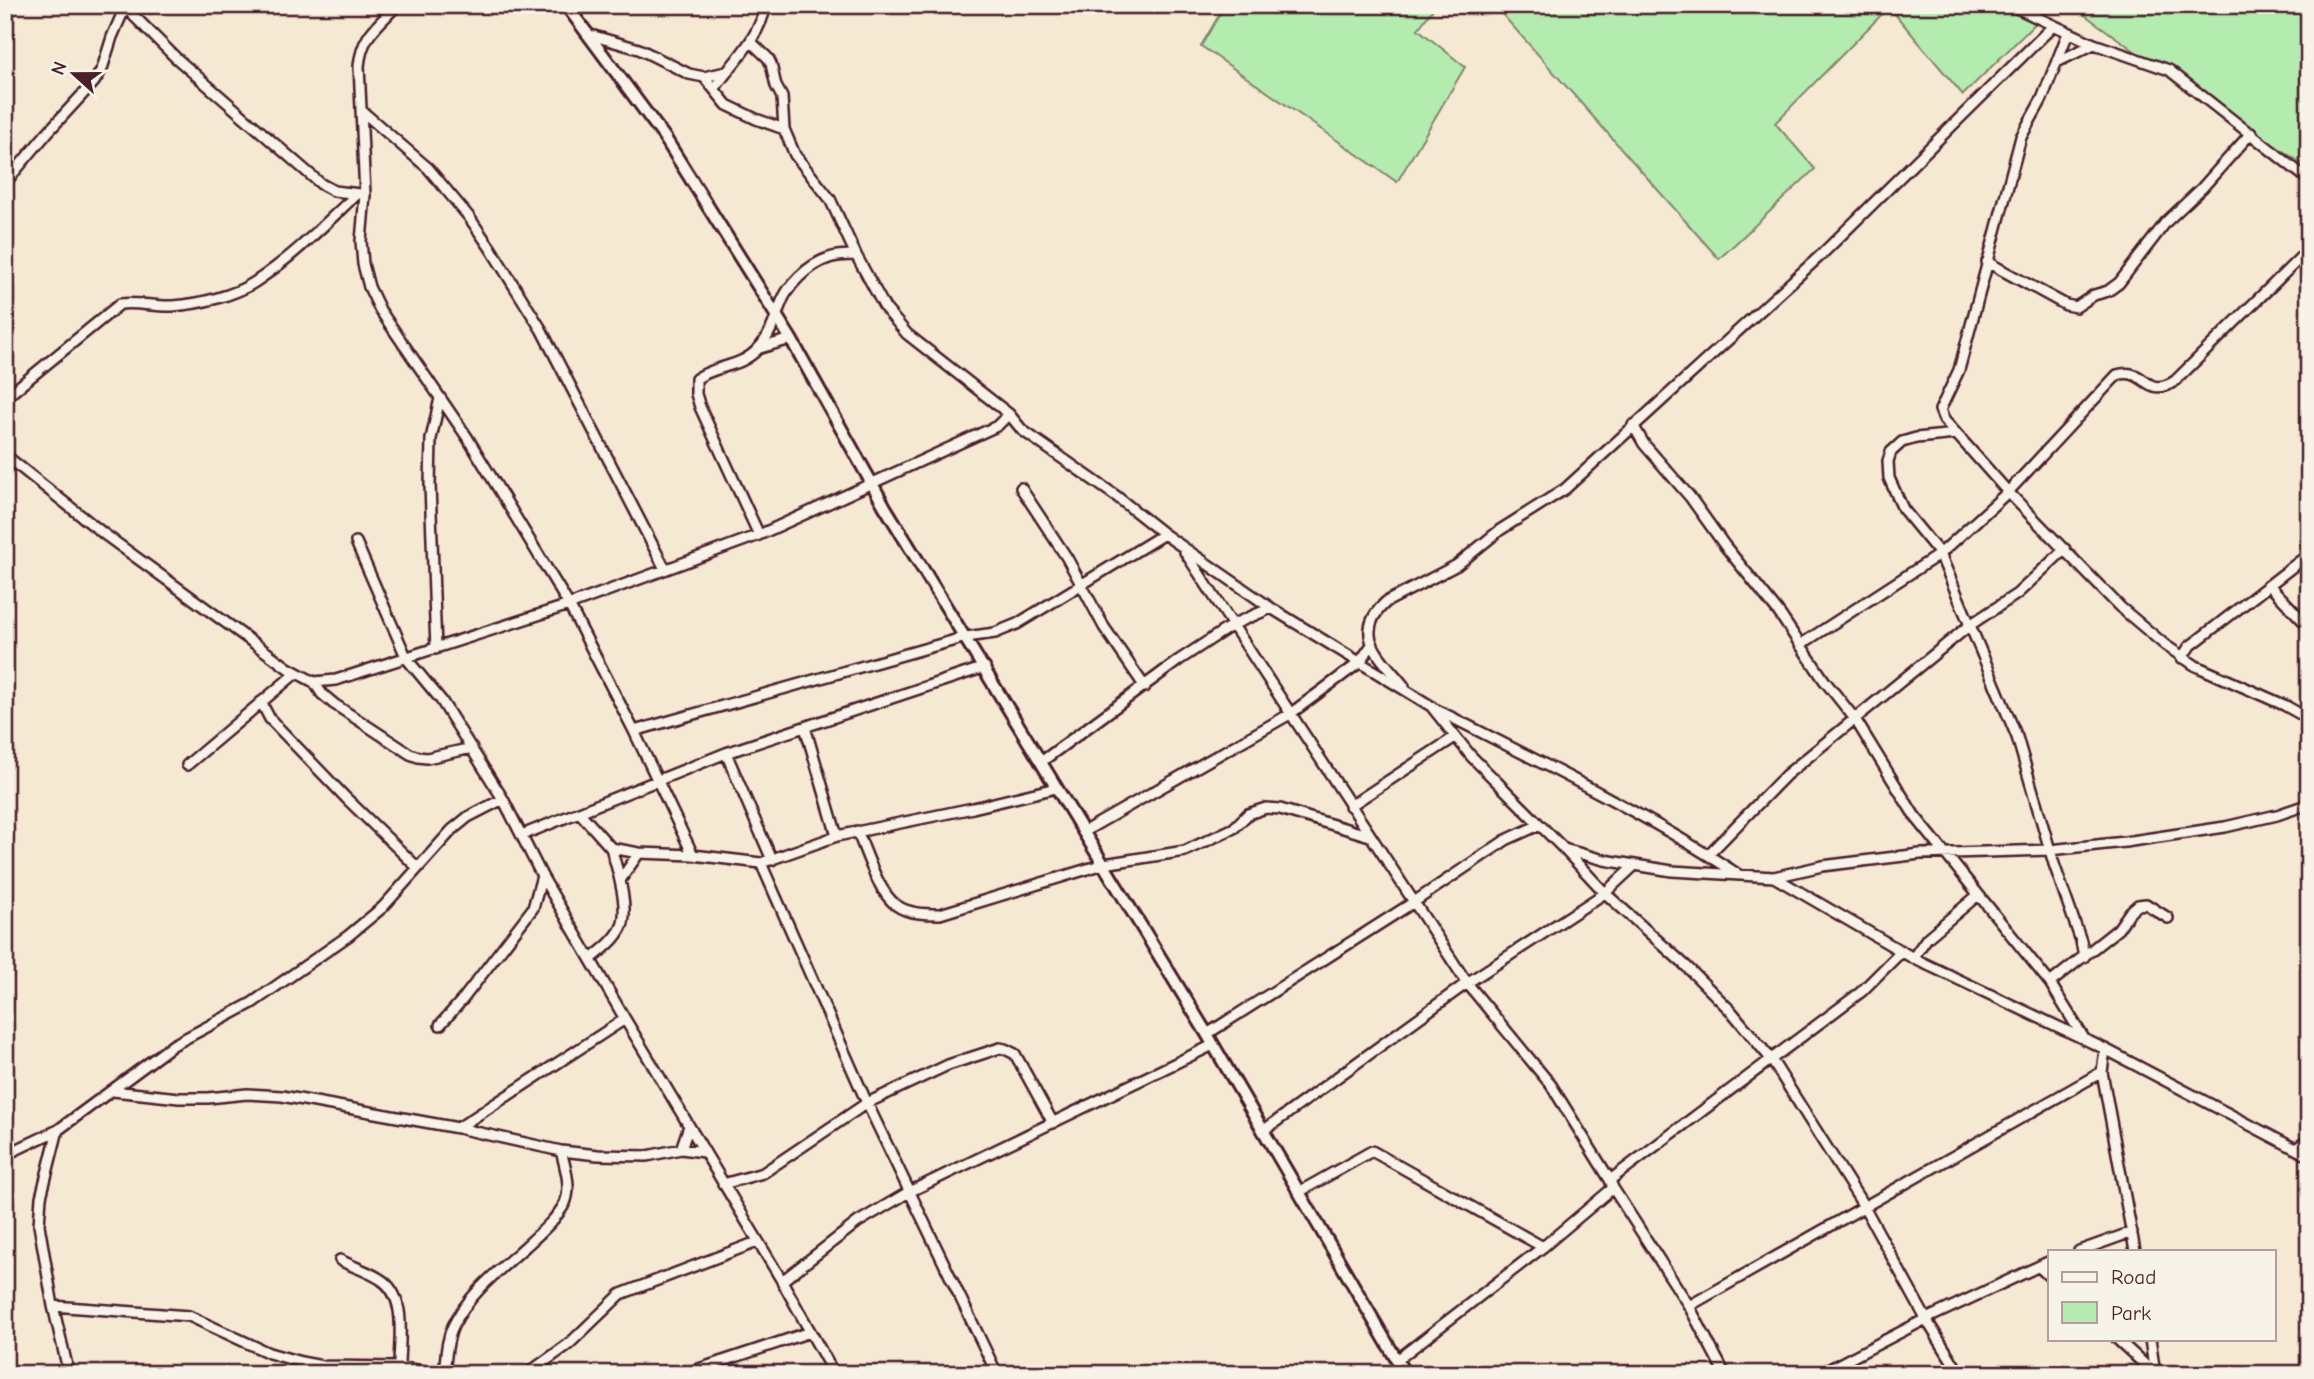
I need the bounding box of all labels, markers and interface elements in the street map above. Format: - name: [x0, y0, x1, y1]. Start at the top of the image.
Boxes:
- north arrow: [38, 38, 108, 108]
- text: N: [47, 59, 72, 78]
- legend: [2048, 1250, 2276, 1340]
- text: Road: [2111, 1265, 2156, 1289]
- text: Park: [2111, 1301, 2151, 1325]

